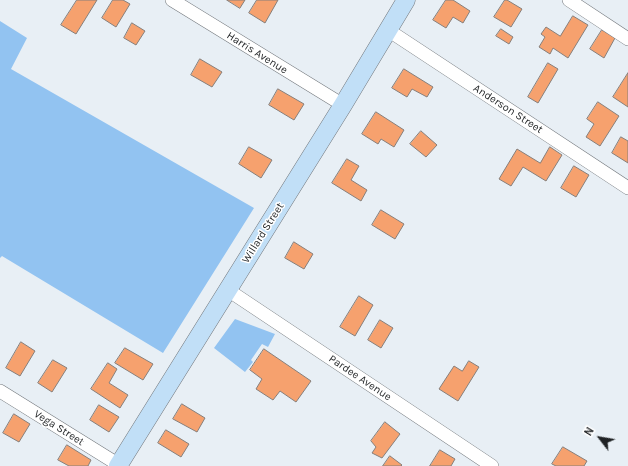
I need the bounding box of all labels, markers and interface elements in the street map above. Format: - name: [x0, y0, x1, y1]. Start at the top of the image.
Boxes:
- street label: Harris Avenue: [224, 29, 290, 77]
- street label: Anderson Street: [471, 82, 545, 136]
- street label: Willard Street: [239, 200, 287, 266]
- street label: Pardee Avenue: [326, 352, 394, 404]
- street label: Vega Street: [32, 407, 86, 449]
- north arrow: [580, 418, 620, 458]
- text: N: [582, 425, 597, 438]

